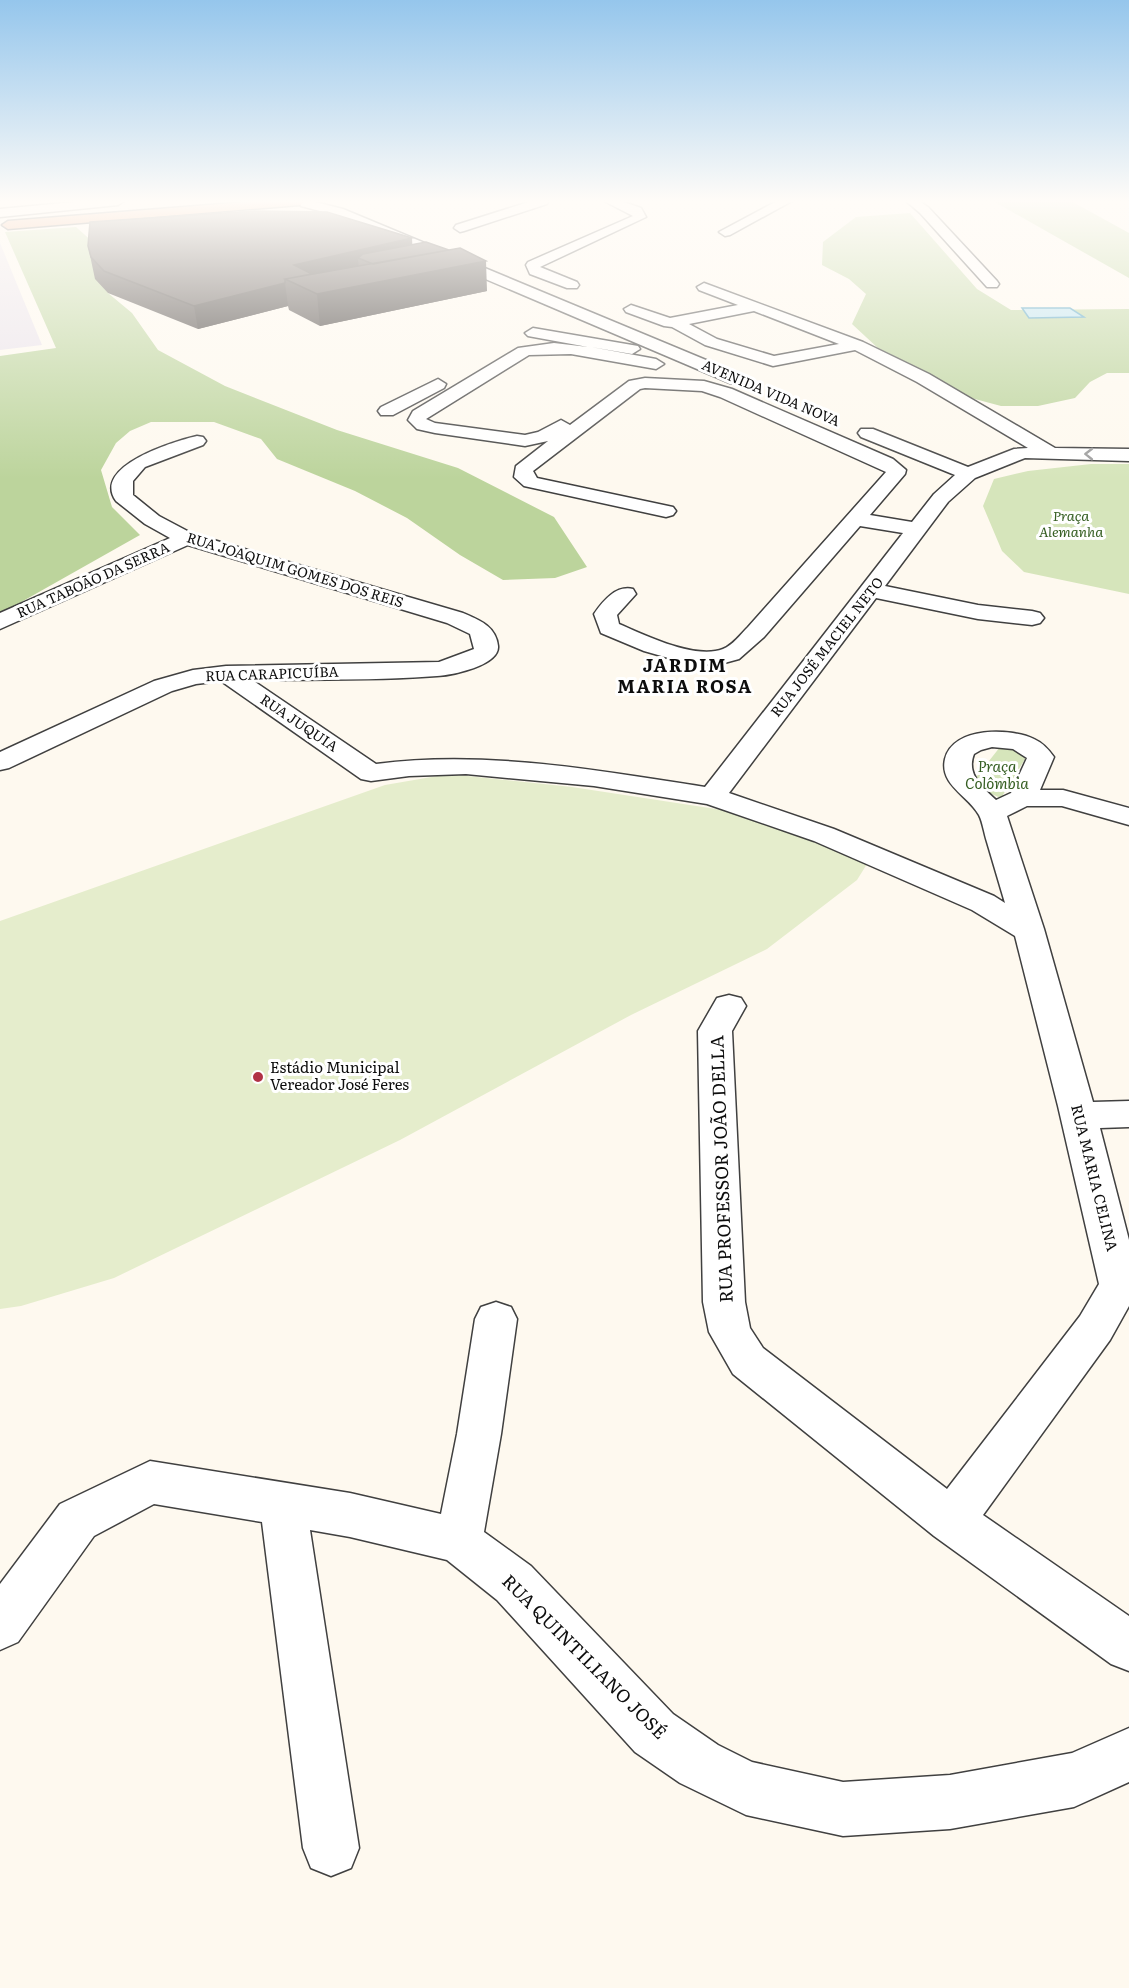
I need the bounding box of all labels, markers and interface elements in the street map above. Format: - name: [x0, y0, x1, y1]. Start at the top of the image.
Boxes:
- street label: AVENIDA VIDA NOVA: [699, 354, 844, 431]
- one-way arrow: [1085, 448, 1094, 460]
- park label: Praça Alemanha: [1039, 505, 1103, 541]
- street label: RUA JOAQUIM GOMES DOS REIS: [184, 526, 406, 612]
- street label: RUA TABOÃO DA SERRA: [13, 536, 173, 622]
- street label: RUA JOSÉ MACIEL NETO: [765, 572, 887, 720]
- district label: JARDIM MARIA ROSA: [617, 651, 753, 699]
- street label: RUA CARAPICUÍBA: [205, 661, 340, 685]
- street label: RUA JUQUIA: [257, 689, 343, 756]
- park label: Praça Colômbia: [965, 754, 1029, 794]
- street label: RUA PROFESSOR JOÃO DELLA: [702, 1035, 739, 1303]
- place label: Estádio Municipal Vereador José Feres: [270, 1055, 409, 1095]
- marker: Estádio Municipal Vereador José Feres: [251, 1070, 265, 1084]
- street label: RUA MARIA CELINA: [1066, 1102, 1125, 1254]
- street label: RUA QUINTILIANO JOSÉ: [497, 1567, 674, 1744]

